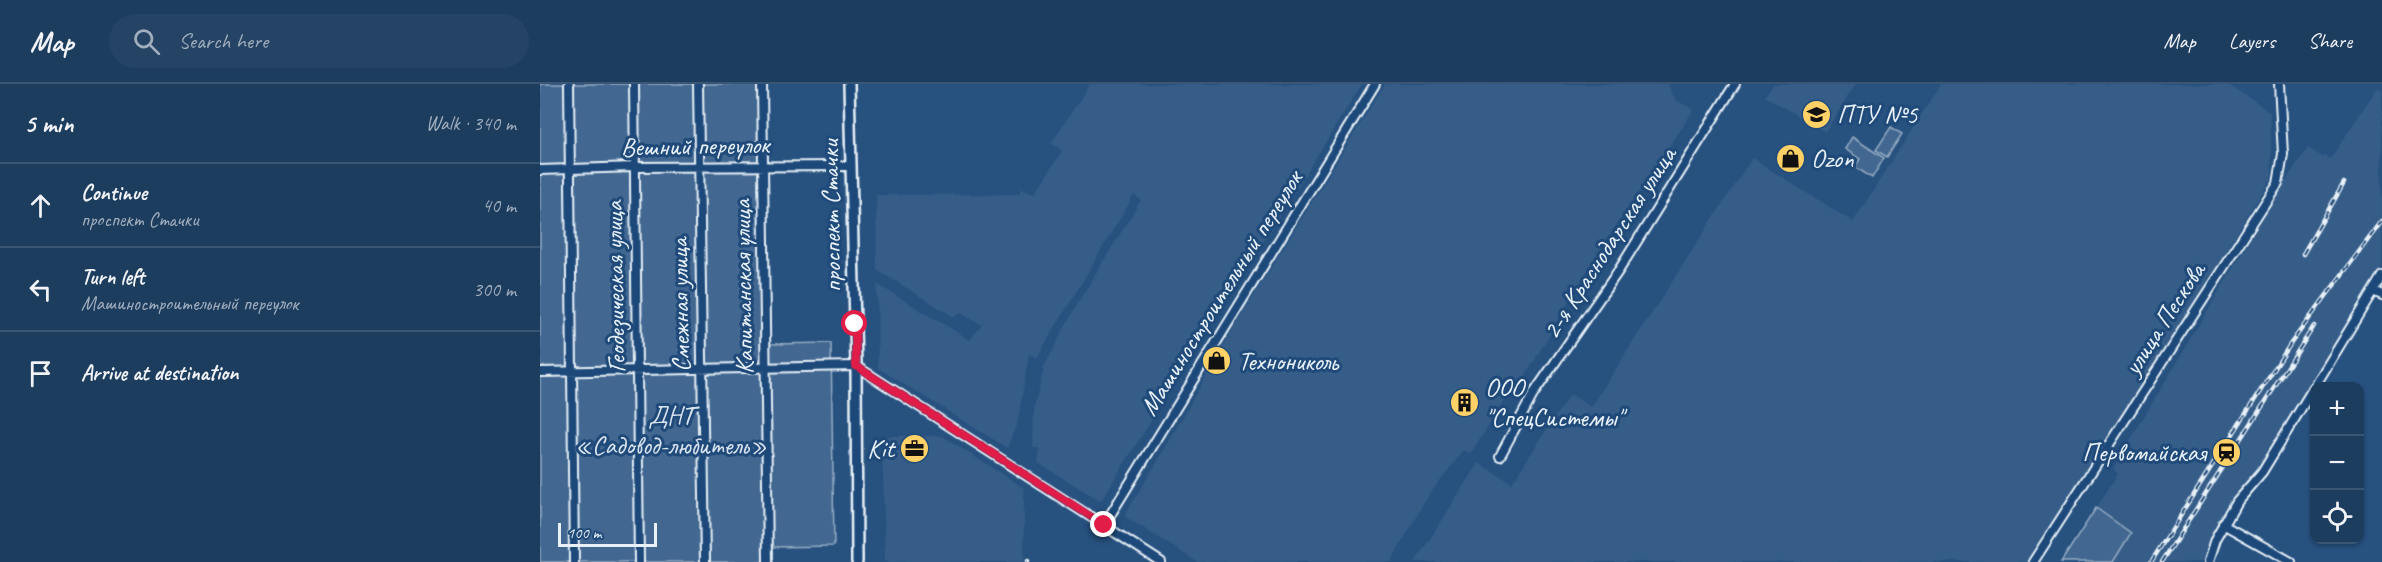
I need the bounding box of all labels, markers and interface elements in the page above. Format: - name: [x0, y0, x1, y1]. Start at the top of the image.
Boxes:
- search box: [109, 14, 529, 68]
- text: Map: [30, 24, 73, 59]
- icon: search: [130, 25, 163, 58]
- text: Search here: [178, 27, 268, 55]
- text: Map: [2163, 28, 2196, 54]
- text: Layers: [2229, 28, 2275, 54]
- text: Share: [2308, 28, 2352, 54]
- school or university icon: ПТУ №5: [1800, 98, 1832, 130]
- place label: ПТУ №5: [1837, 98, 1919, 131]
- text: 5 min: [24, 107, 73, 140]
- text: Walk · 340 m: [426, 111, 516, 136]
- street label: Вешний переулок: [621, 128, 772, 164]
- street label: проспект Стачки: [813, 138, 849, 293]
- street label: 2-я Краснодарская улица: [1535, 139, 1685, 345]
- shop icon: Ozon: [1774, 142, 1806, 174]
- place label: Ozon: [1811, 142, 1854, 175]
- street label: Машиностроительный переулок: [1132, 162, 1311, 422]
- text: Continue: [81, 179, 147, 207]
- icon: ahead: [24, 189, 57, 222]
- text: 40 m: [482, 193, 516, 218]
- street label: Капитанская улица: [725, 198, 761, 375]
- street label: Геодезическая улица: [597, 199, 633, 373]
- text: проспект Стачки: [81, 207, 199, 232]
- street label: Смежная улица: [662, 235, 698, 372]
- street label: улица Пескова: [2114, 255, 2214, 383]
- text: Turn left: [81, 263, 145, 291]
- icon: left: [24, 273, 57, 306]
- text: 300 m: [473, 277, 516, 302]
- text: Машиностроительный переулок: [81, 291, 298, 316]
- route start: [841, 310, 867, 336]
- shop icon: Технониколь: [1201, 345, 1233, 377]
- place label: Технониколь: [1238, 345, 1340, 378]
- icon: arrive: [24, 357, 57, 390]
- text: Arrive at destination: [81, 359, 238, 387]
- place label: ООО "СпецСистемы": [1485, 371, 1627, 434]
- map controls: [2310, 382, 2364, 544]
- button: +: [2310, 382, 2364, 436]
- building icon: ООО "СпецСистемы": [1448, 386, 1480, 418]
- park label: ДНТ «Садовод-любитель»: [575, 399, 767, 462]
- place label: Kit: [867, 432, 896, 465]
- office icon: Kit: [899, 432, 931, 464]
- place label: Первомайская: [2082, 436, 2208, 469]
- station icon: Первомайская: [2211, 436, 2243, 468]
- button: −: [2310, 436, 2364, 490]
- button: locate: [2310, 490, 2364, 544]
- route end: [1090, 511, 1116, 537]
- scale bar: [558, 520, 657, 548]
- text: 100 m: [567, 523, 601, 543]

